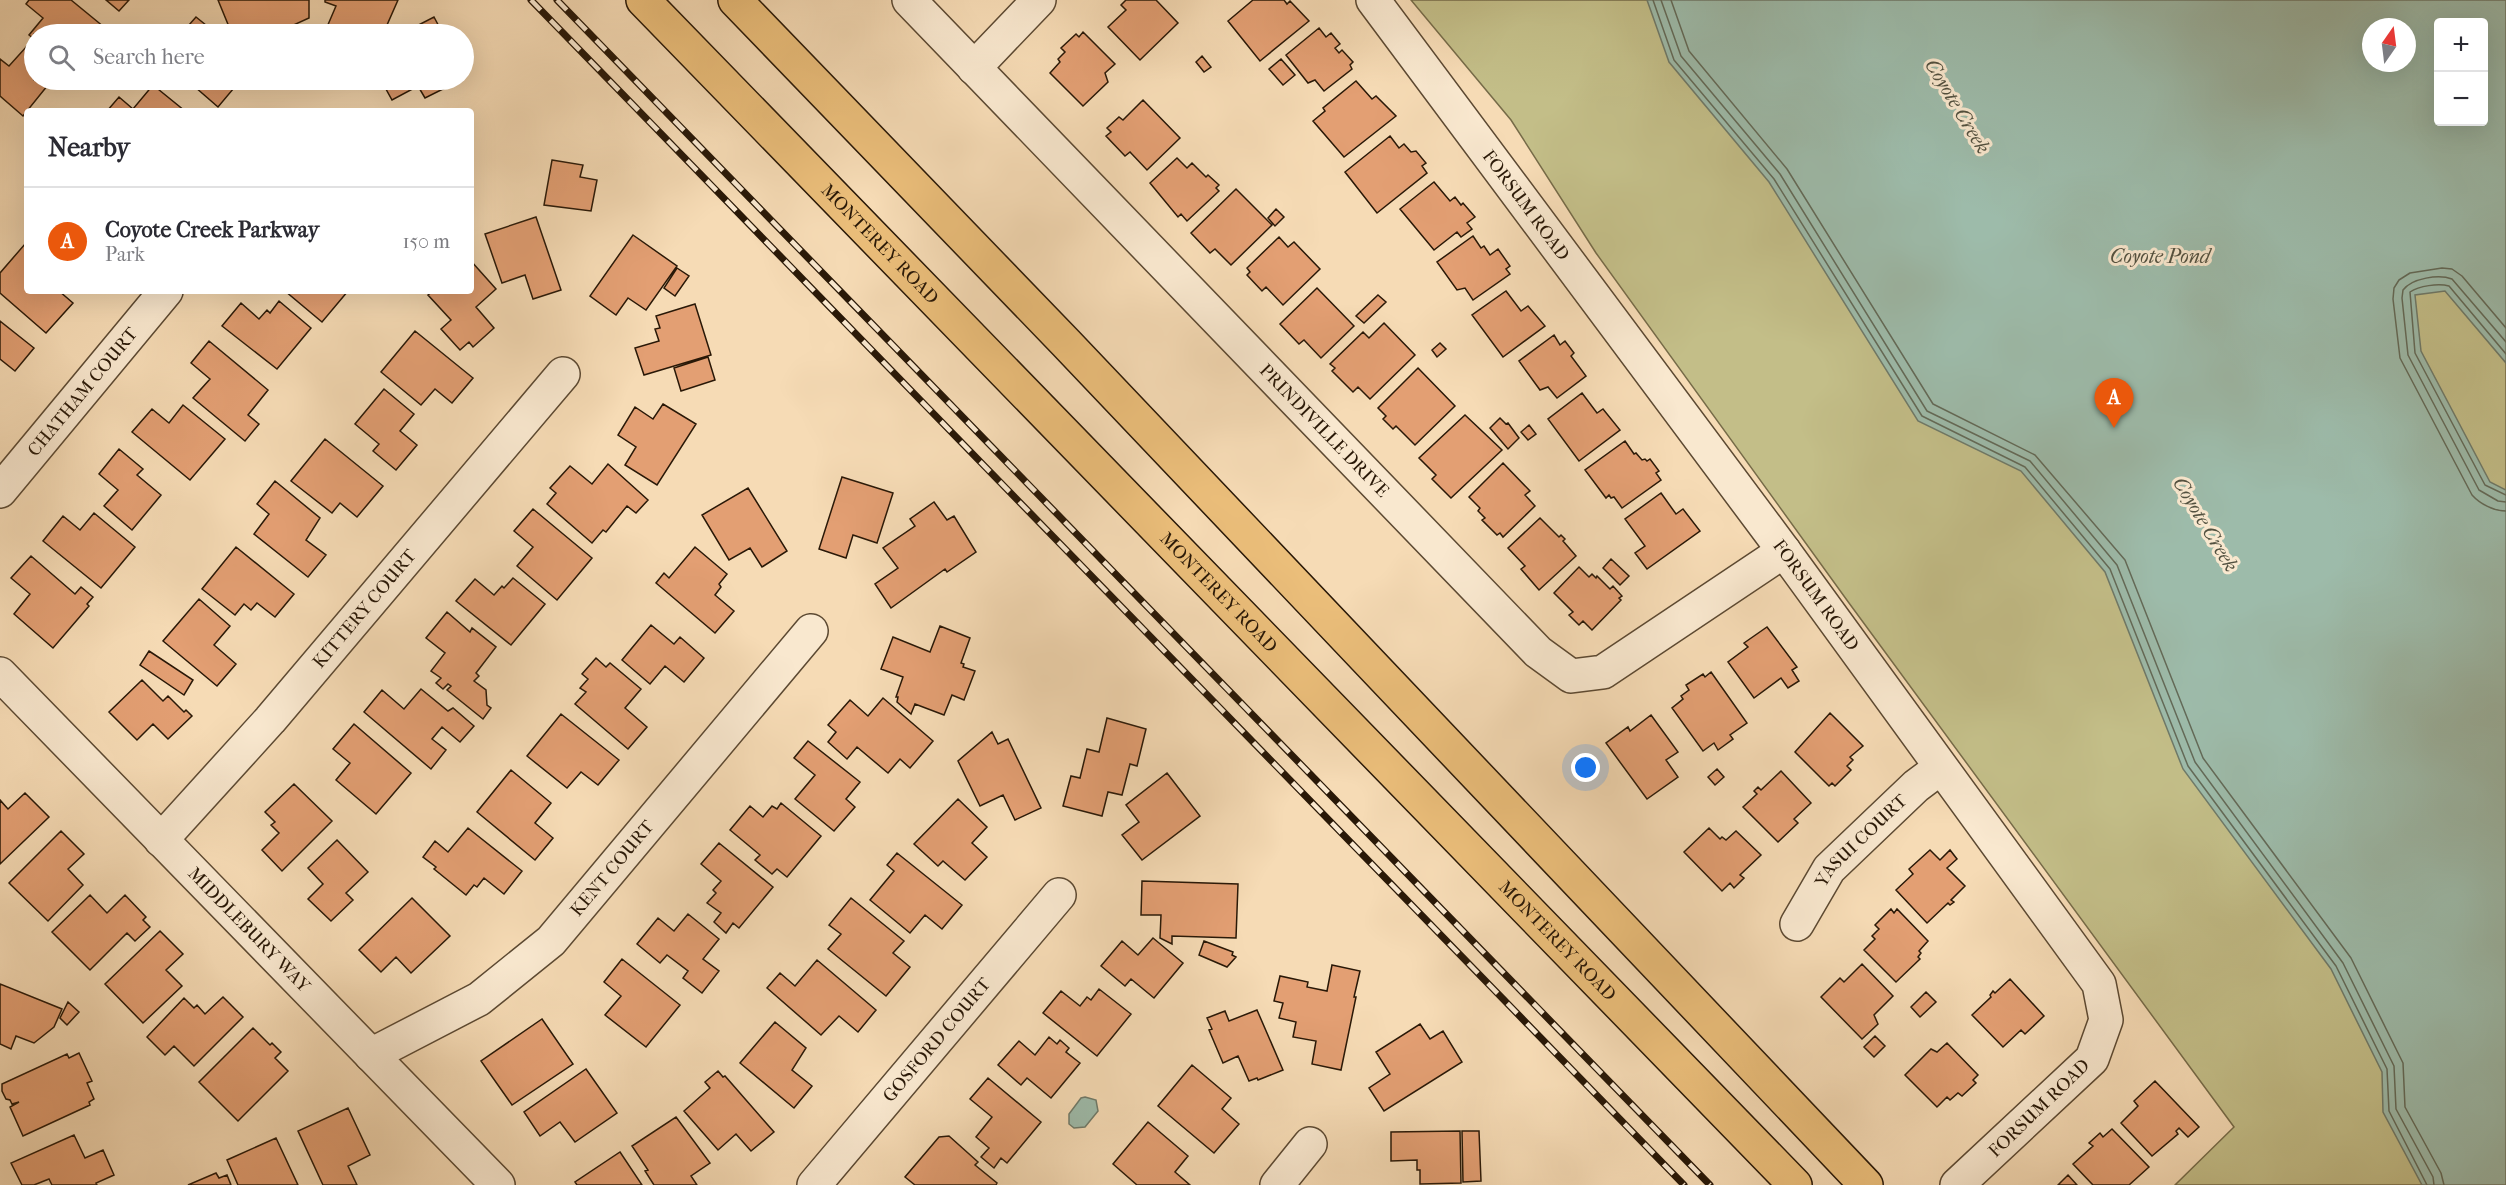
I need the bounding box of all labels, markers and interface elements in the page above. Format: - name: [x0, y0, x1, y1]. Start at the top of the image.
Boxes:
- north arrow: [2362, 18, 2416, 72]
- map controls: [2434, 18, 2488, 126]
- button: +: [2434, 18, 2488, 72]
- search box: [24, 24, 474, 90]
- icon: search: [45, 41, 78, 74]
- text: Search here: [93, 44, 205, 70]
- water label: Coyote Creek: [1920, 55, 1995, 158]
- button: −: [2434, 72, 2488, 126]
- text: Nearby: [48, 132, 130, 163]
- street label: FORSUM ROAD: [1478, 146, 1574, 265]
- street label: MONTEREY ROAD: [817, 180, 943, 309]
- text: Coyote Creek Parkway: [105, 217, 319, 243]
- text: A: [61, 230, 74, 253]
- text: 150 m: [402, 230, 450, 253]
- text: Park: [105, 243, 145, 266]
- water label: Coyote Pond: [2110, 245, 2213, 268]
- street label: CHATHAM COURT: [23, 323, 143, 461]
- street label: PRINDIVILLE DRIVE: [1255, 360, 1393, 502]
- pin: A: [2094, 378, 2134, 428]
- water label: Coyote Creek: [2168, 473, 2243, 576]
- street label: MONTEREY ROAD: [1155, 528, 1281, 657]
- street label: FORSUM ROAD: [1768, 536, 1863, 655]
- street label: KITTERY COURT: [309, 545, 421, 673]
- your location: [1571, 753, 1600, 782]
- street label: YASUI COURT: [1810, 790, 1912, 892]
- street label: KENT COURT: [566, 816, 659, 921]
- street label: MIDDLEBURY WAY: [183, 863, 315, 997]
- street label: MONTEREY ROAD: [1494, 877, 1620, 1005]
- street label: GOSFORD COURT: [879, 973, 996, 1106]
- street label: FORSUM ROAD: [1984, 1055, 2094, 1162]

